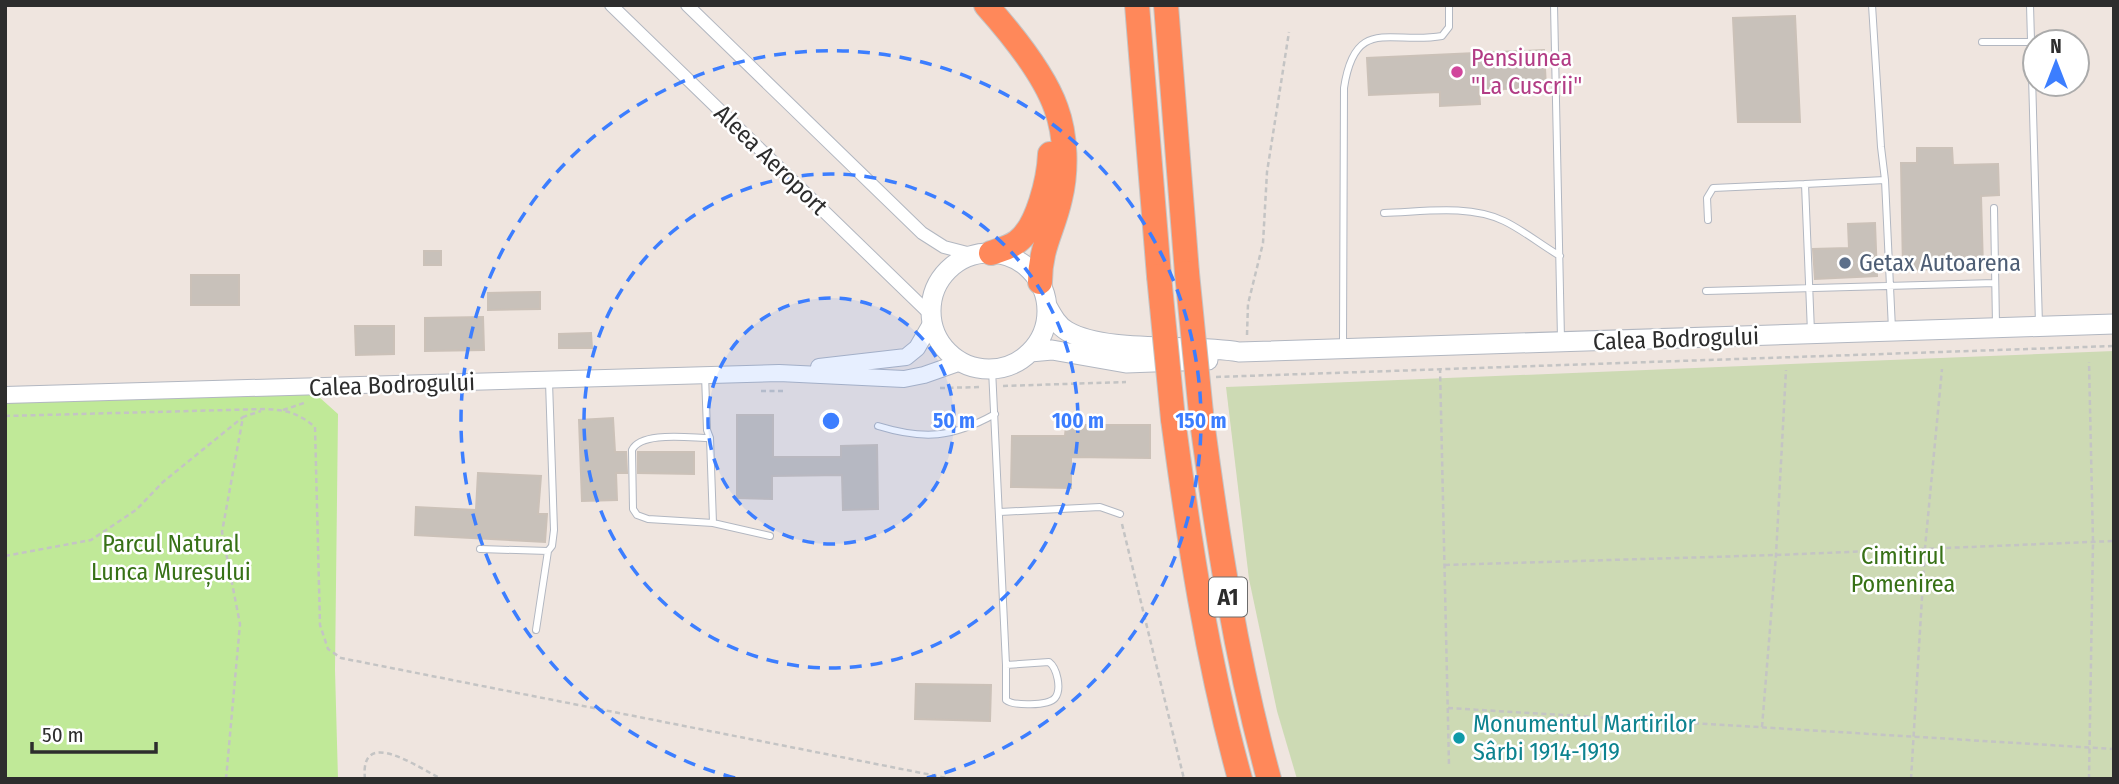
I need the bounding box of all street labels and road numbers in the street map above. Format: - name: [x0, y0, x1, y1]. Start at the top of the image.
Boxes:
- street label: Aleea Aeroport: [709, 99, 833, 221]
- street label: Calea Bodrogului: [1592, 322, 1760, 356]
- street label: Calea Bodrogului: [308, 368, 476, 402]
- road number: A1: [1209, 578, 1247, 617]

